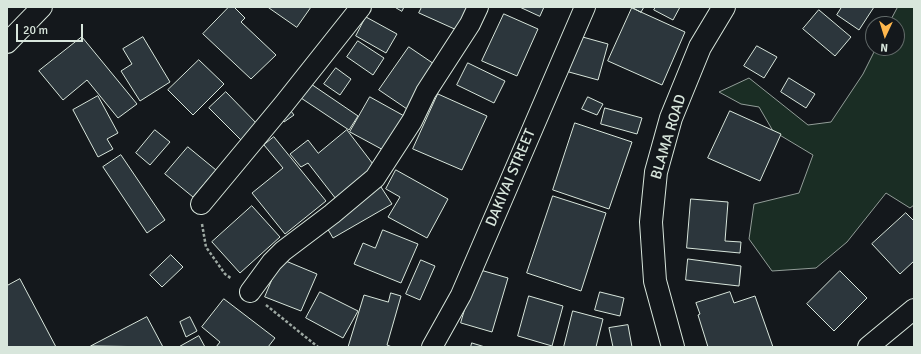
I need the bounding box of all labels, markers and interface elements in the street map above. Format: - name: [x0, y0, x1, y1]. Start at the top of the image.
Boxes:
- scale bar: [18, 16, 85, 42]
- north arrow: [865, 16, 905, 56]
- text: 20 m: [23, 23, 48, 38]
- text: N: [880, 41, 888, 54]
- street label: BLAMA ROAD: [648, 92, 690, 182]
- street label: DAKIYAI STREET: [482, 126, 540, 230]

